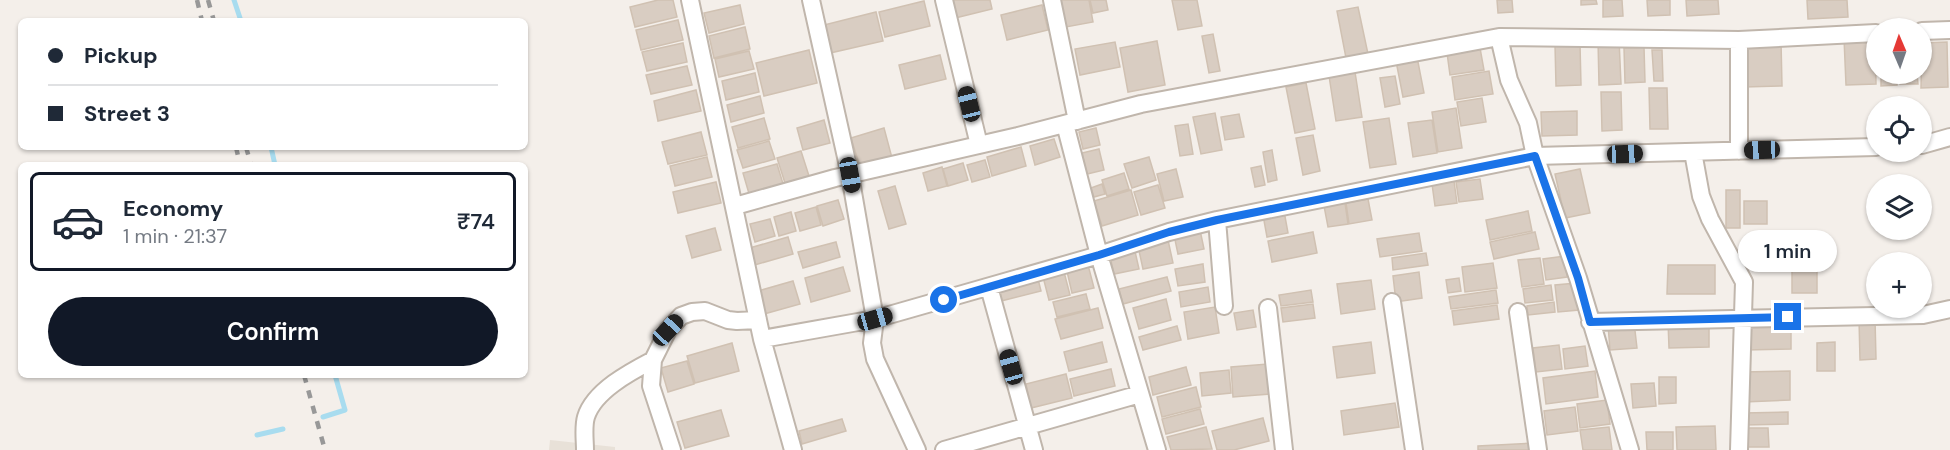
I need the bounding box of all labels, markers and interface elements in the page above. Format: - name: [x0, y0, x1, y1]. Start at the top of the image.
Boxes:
- north arrow: [1866, 18, 1932, 84]
- map controls: [1866, 18, 1932, 318]
- text: Pickup: [84, 41, 158, 70]
- car: [956, 84, 982, 124]
- button: locate: [1866, 96, 1932, 162]
- text: Street 3: [84, 99, 170, 128]
- car: [1744, 140, 1780, 160]
- car: [1607, 144, 1643, 164]
- car: [838, 156, 862, 194]
- button: layers: [1866, 174, 1932, 240]
- text: Economy: [123, 194, 223, 223]
- icon: car: [51, 195, 105, 249]
- text: ₹74: [457, 207, 495, 236]
- text: 1 min · 21:37: [123, 223, 227, 249]
- callout: 1 min: [1738, 230, 1838, 272]
- text: 1 min: [1764, 238, 1811, 264]
- button: +: [1866, 252, 1932, 318]
- route start: [930, 286, 957, 313]
- button: Confirm: [48, 297, 498, 366]
- route end: [1774, 303, 1801, 330]
- car: [855, 305, 895, 333]
- car: [649, 311, 687, 349]
- car: [997, 347, 1025, 387]

